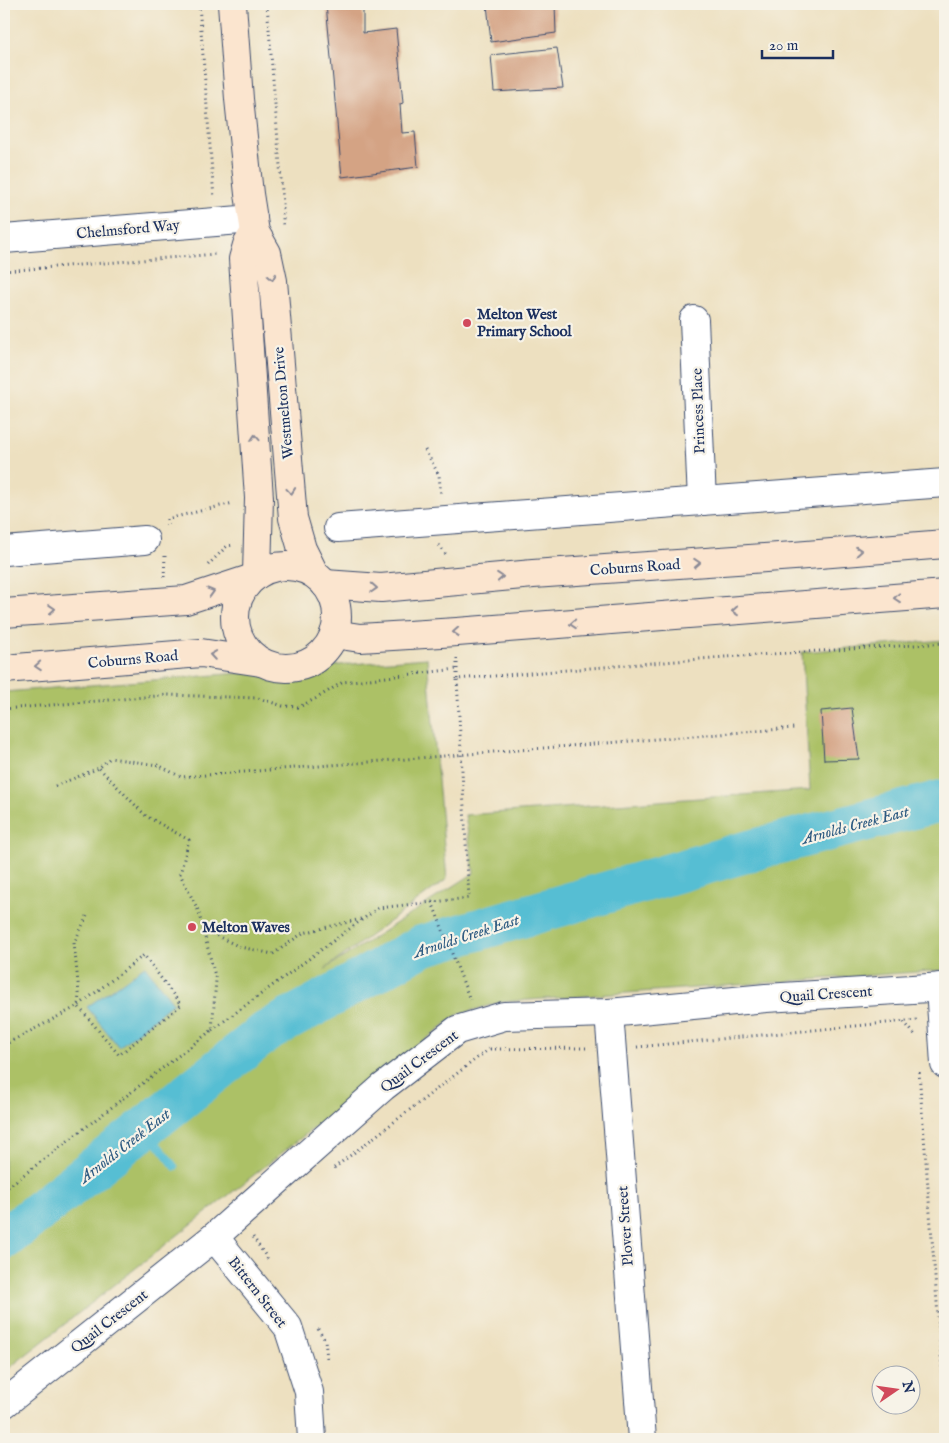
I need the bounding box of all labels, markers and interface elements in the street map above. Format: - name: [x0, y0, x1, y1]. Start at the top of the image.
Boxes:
- scale bar: [762, 28, 833, 60]
- text: 20 m: [769, 36, 799, 55]
- street label: Chelmsford Way: [76, 215, 181, 243]
- one-way arrow: [266, 273, 276, 281]
- place label: Melton West Primary School: [477, 305, 573, 341]
- marker: Melton West Primary School: [461, 317, 473, 329]
- street label: Westmelton Drive: [269, 346, 298, 460]
- street label: Princess Place: [688, 368, 709, 454]
- one-way arrow: [250, 434, 261, 442]
- one-way arrow: [285, 487, 296, 495]
- one-way arrow: [855, 546, 863, 557]
- street label: Coburns Road: [589, 555, 682, 580]
- one-way arrow: [693, 558, 701, 569]
- one-way arrow: [496, 572, 504, 583]
- one-way arrow: [370, 582, 378, 593]
- one-way arrow: [206, 588, 214, 598]
- one-way arrow: [892, 592, 900, 603]
- one-way arrow: [49, 604, 57, 615]
- one-way arrow: [730, 605, 738, 616]
- one-way arrow: [568, 618, 576, 629]
- one-way arrow: [451, 627, 459, 638]
- street label: Coburns Road: [87, 646, 180, 673]
- one-way arrow: [209, 650, 217, 661]
- one-way arrow: [33, 661, 41, 672]
- water label: Arnolds Creek East: [798, 802, 912, 850]
- water label: Arnolds Creek East: [409, 910, 523, 964]
- place label: Melton Waves: [202, 918, 291, 937]
- marker: Melton Waves: [186, 921, 198, 933]
- street label: Quail Crescent: [779, 982, 873, 1007]
- street label: Quail Crescent: [377, 1026, 462, 1097]
- water label: Arnolds Creek East: [74, 1104, 175, 1190]
- street label: Plover Street: [613, 1185, 638, 1267]
- street label: Bittern Street: [224, 1253, 291, 1332]
- street label: Quail Crescent: [67, 1285, 152, 1357]
- north arrow: [872, 1366, 922, 1416]
- text: N: [897, 1378, 918, 1395]

